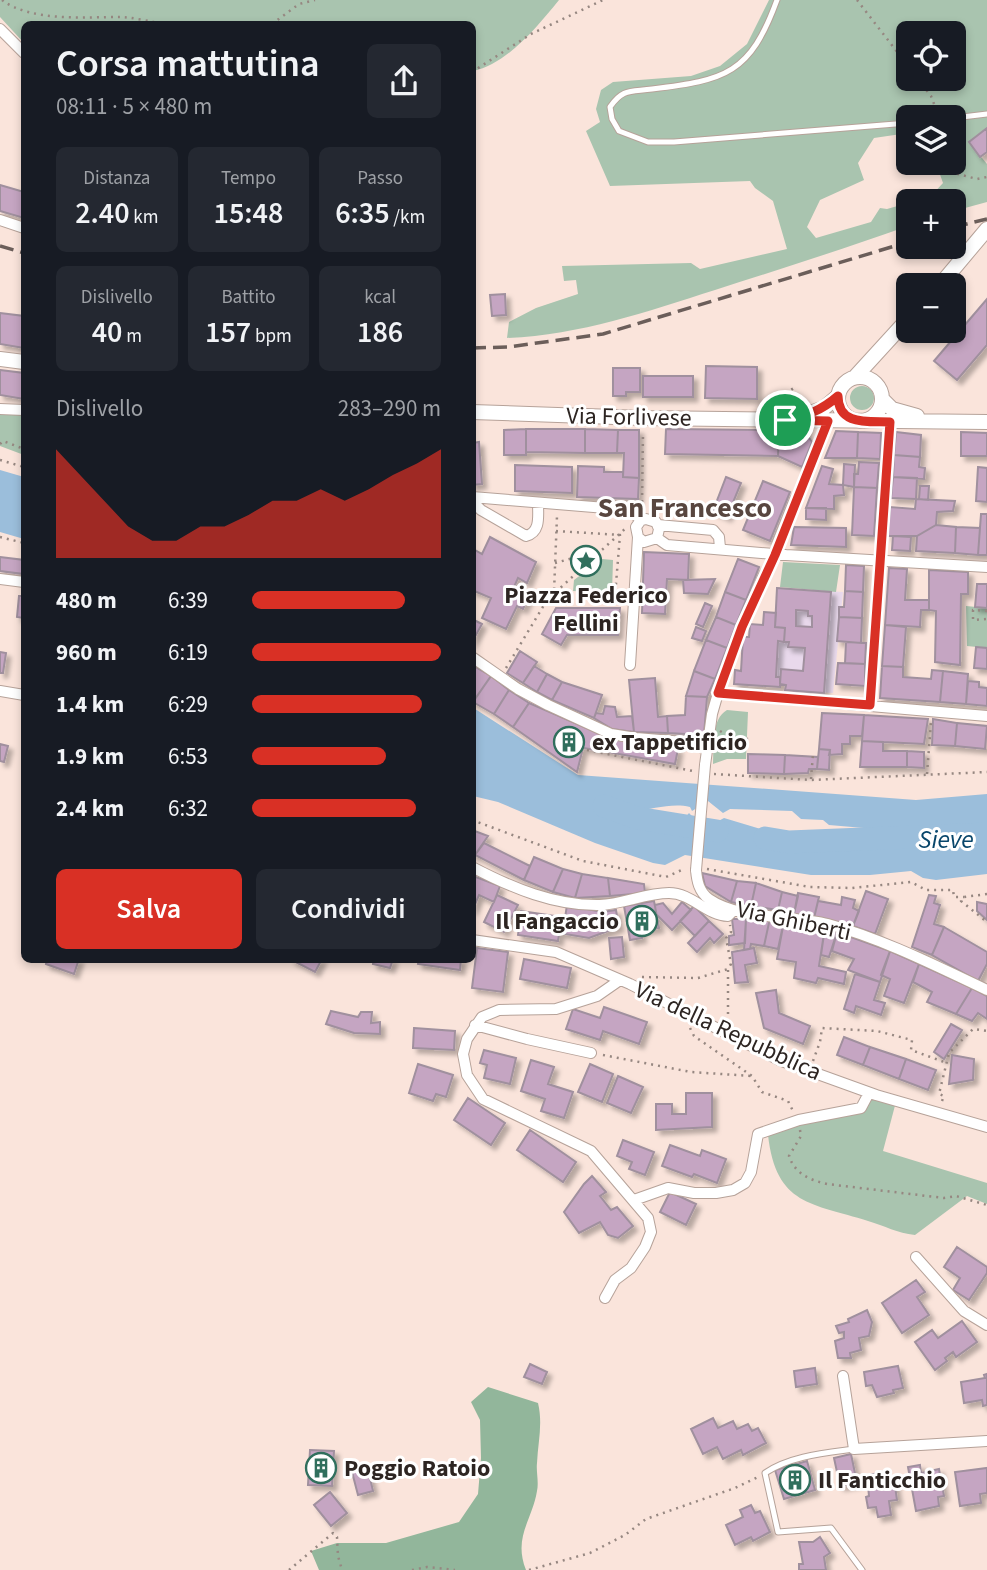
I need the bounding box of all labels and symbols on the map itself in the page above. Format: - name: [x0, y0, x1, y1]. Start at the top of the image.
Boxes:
- pin: [755, 390, 815, 450]
- street label: Via Forlivese: [566, 398, 692, 436]
- district label: San Francesco: [598, 488, 772, 528]
- place icon: Piazza Federico Fellini: [569, 544, 603, 578]
- place label: Piazza Federico Fellini: [504, 578, 668, 641]
- building icon: ex Tappetificio: [552, 725, 586, 759]
- place label: ex Tappetificio: [592, 725, 747, 760]
- water label: Sieve: [918, 821, 974, 858]
- street label: Via Ghiberti: [733, 892, 855, 950]
- place label: Il Fangaccio: [495, 904, 619, 939]
- building icon: Il Fangaccio: [625, 904, 659, 938]
- street label: Via della Repubblica: [629, 972, 827, 1090]
- building icon: Poggio Ratoio: [304, 1451, 338, 1485]
- place label: Poggio Ratoio: [344, 1451, 490, 1486]
- building icon: Il Fanticchio: [778, 1463, 812, 1497]
- place label: Il Fanticchio: [818, 1463, 946, 1498]

